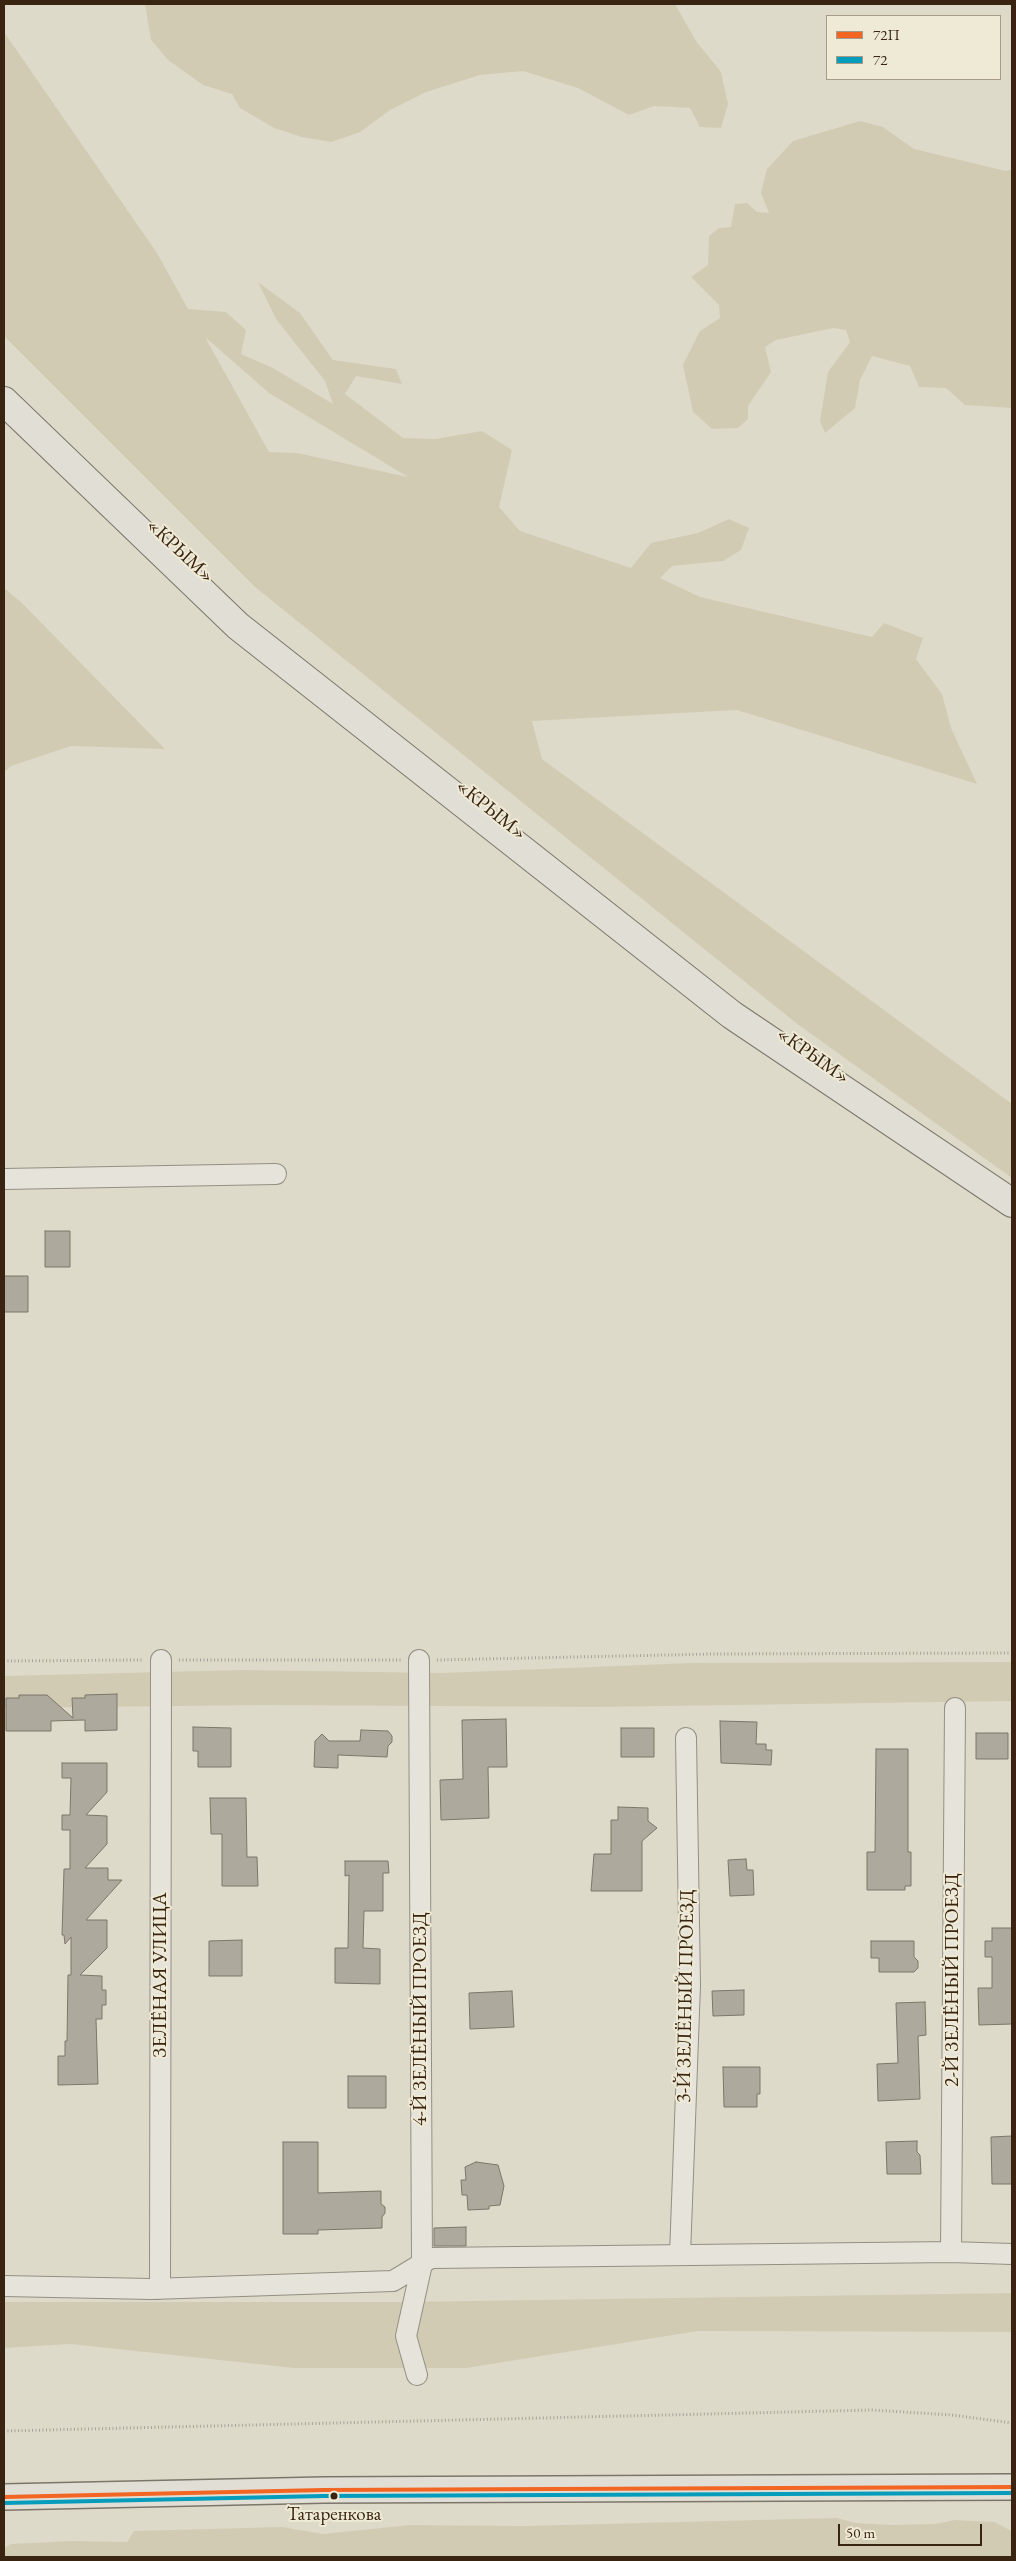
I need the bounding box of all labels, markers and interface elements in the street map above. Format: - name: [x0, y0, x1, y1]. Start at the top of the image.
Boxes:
- legend: [826, 15, 1001, 80]
- text: 72П: [873, 25, 900, 44]
- text: 72: [873, 50, 887, 69]
- street label: «КРЫМ»: [141, 514, 219, 588]
- street label: «КРЫМ»: [451, 774, 531, 846]
- street label: «КРЫМ»: [772, 1022, 854, 1090]
- street label: 2-Й ЗЕЛЁНЫЙ ПРОЕЗД: [941, 1873, 965, 2087]
- street label: 3-Й ЗЕЛЁНЫЙ ПРОЕЗД: [672, 1889, 700, 2103]
- street label: ЗЕЛЁНАЯ УЛИЦА: [149, 1892, 173, 2058]
- street label: 4-Й ЗЕЛЁНЫЙ ПРОЕЗД: [409, 1912, 433, 2126]
- marker: Татаренкова: [329, 2491, 339, 2501]
- place label: Татаренкова: [287, 2504, 381, 2526]
- scale bar: [841, 2514, 985, 2546]
- text: 50 m: [846, 2523, 875, 2542]

